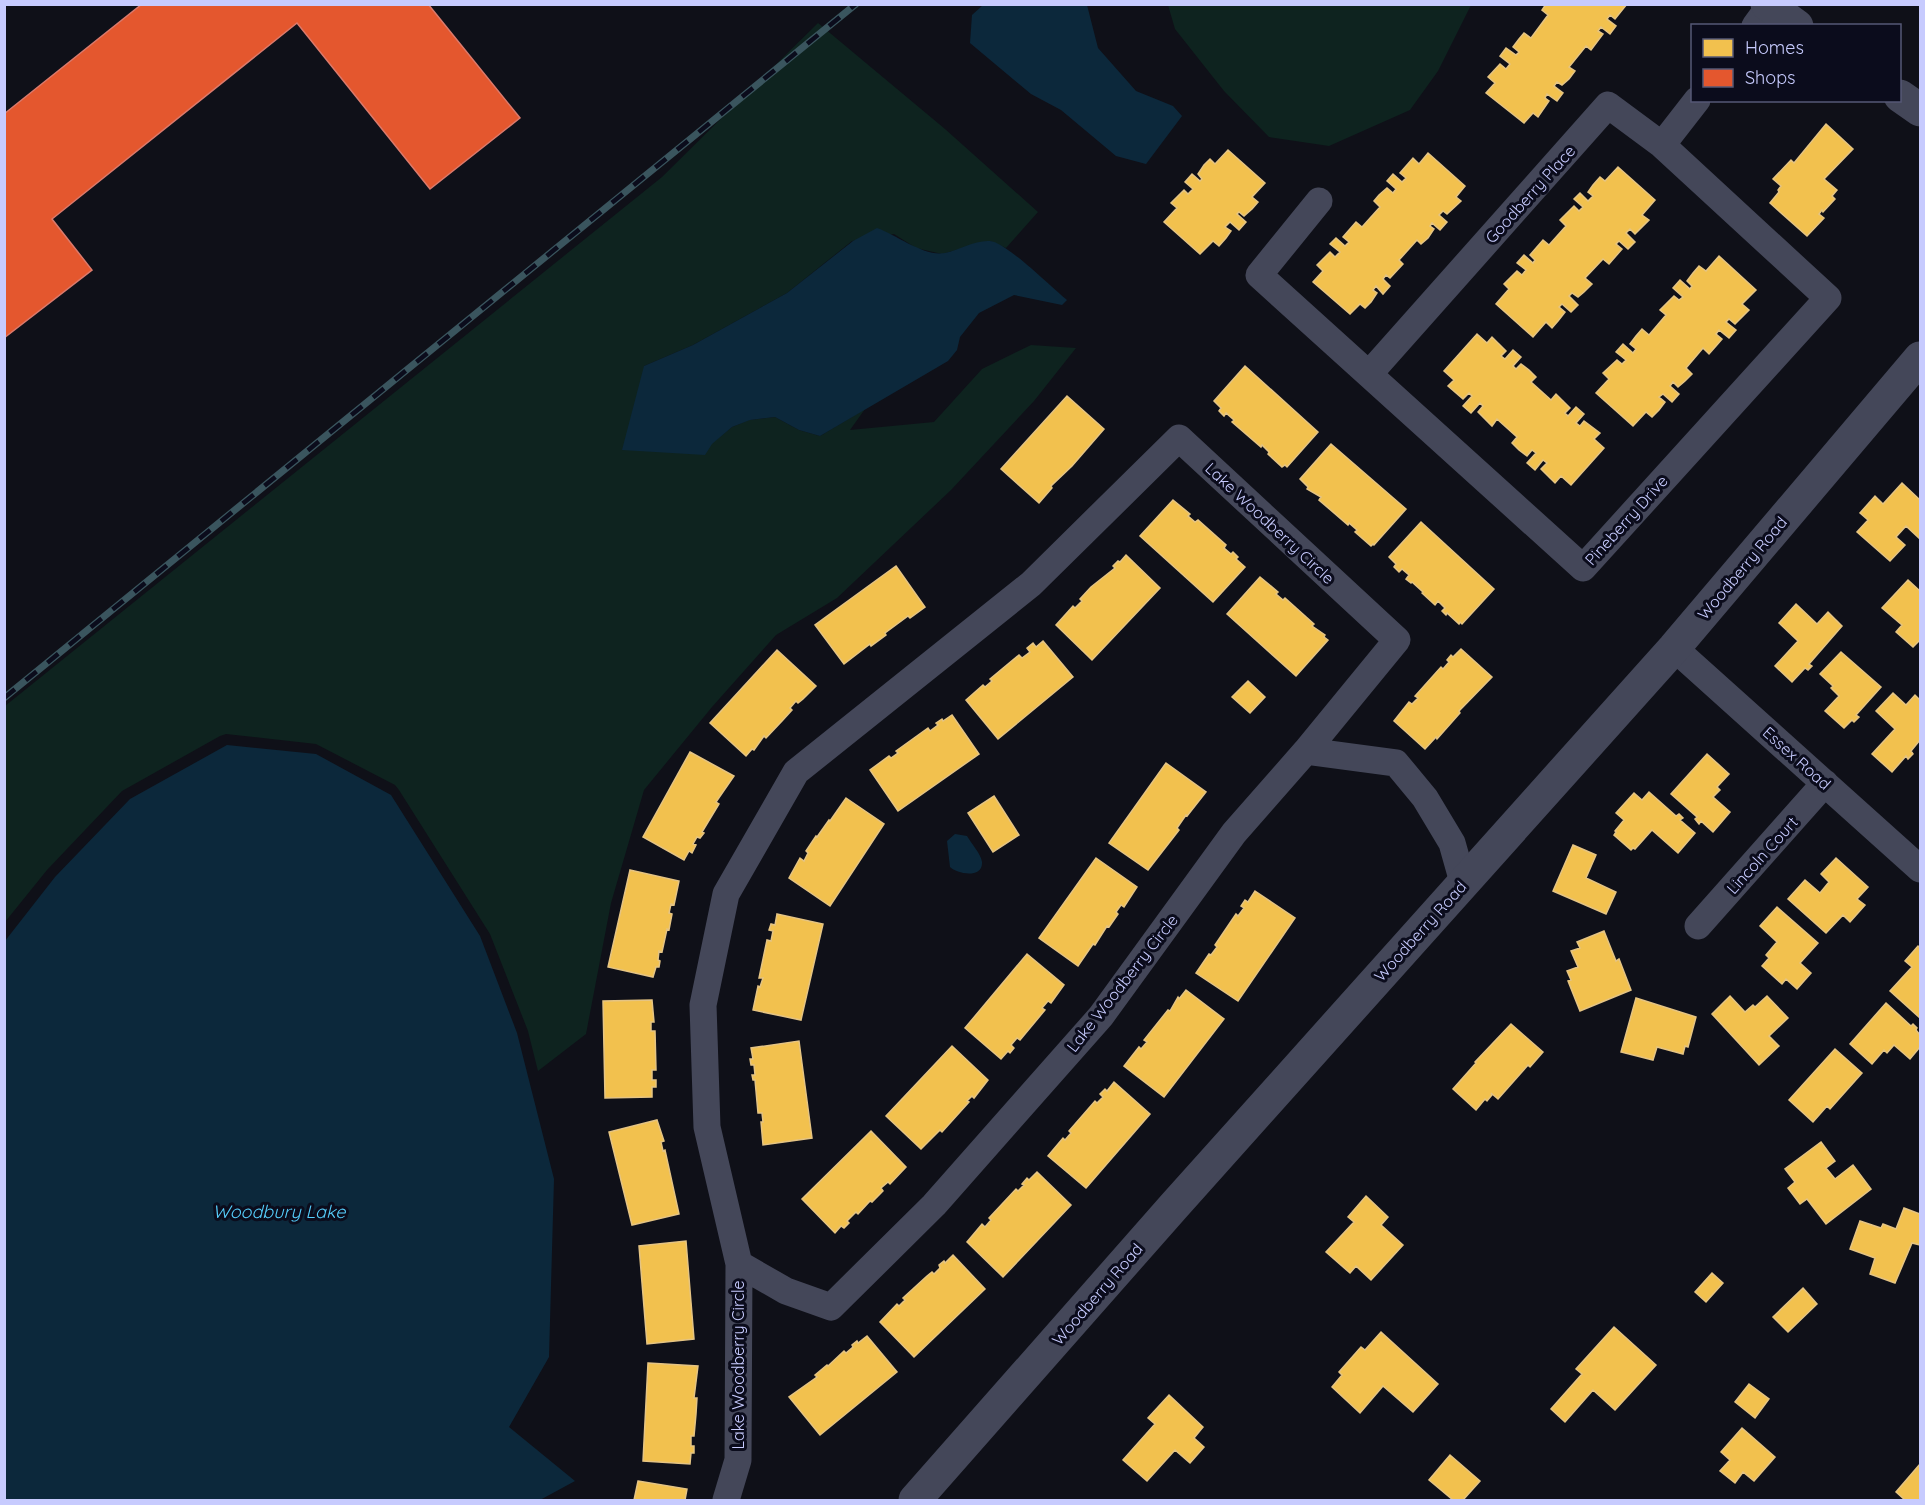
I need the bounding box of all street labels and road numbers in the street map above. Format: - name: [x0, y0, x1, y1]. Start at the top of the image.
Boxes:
- street label: Goodberry Place: [1481, 141, 1579, 247]
- street label: Lake Woodberry Circle: [1201, 458, 1339, 588]
- street label: Pineberry Drive: [1580, 471, 1672, 569]
- street label: Woodberry Road: [1693, 512, 1791, 624]
- street label: Essex Road: [1759, 722, 1835, 794]
- street label: Lincoln Court: [1722, 812, 1802, 898]
- street label: Woodberry Road: [1370, 877, 1470, 985]
- street label: Lake Woodberry Circle: [1062, 910, 1182, 1056]
- street label: Woodberry Road: [1047, 1239, 1147, 1349]
- street label: Lake Woodberry Circle: [728, 1280, 748, 1450]

